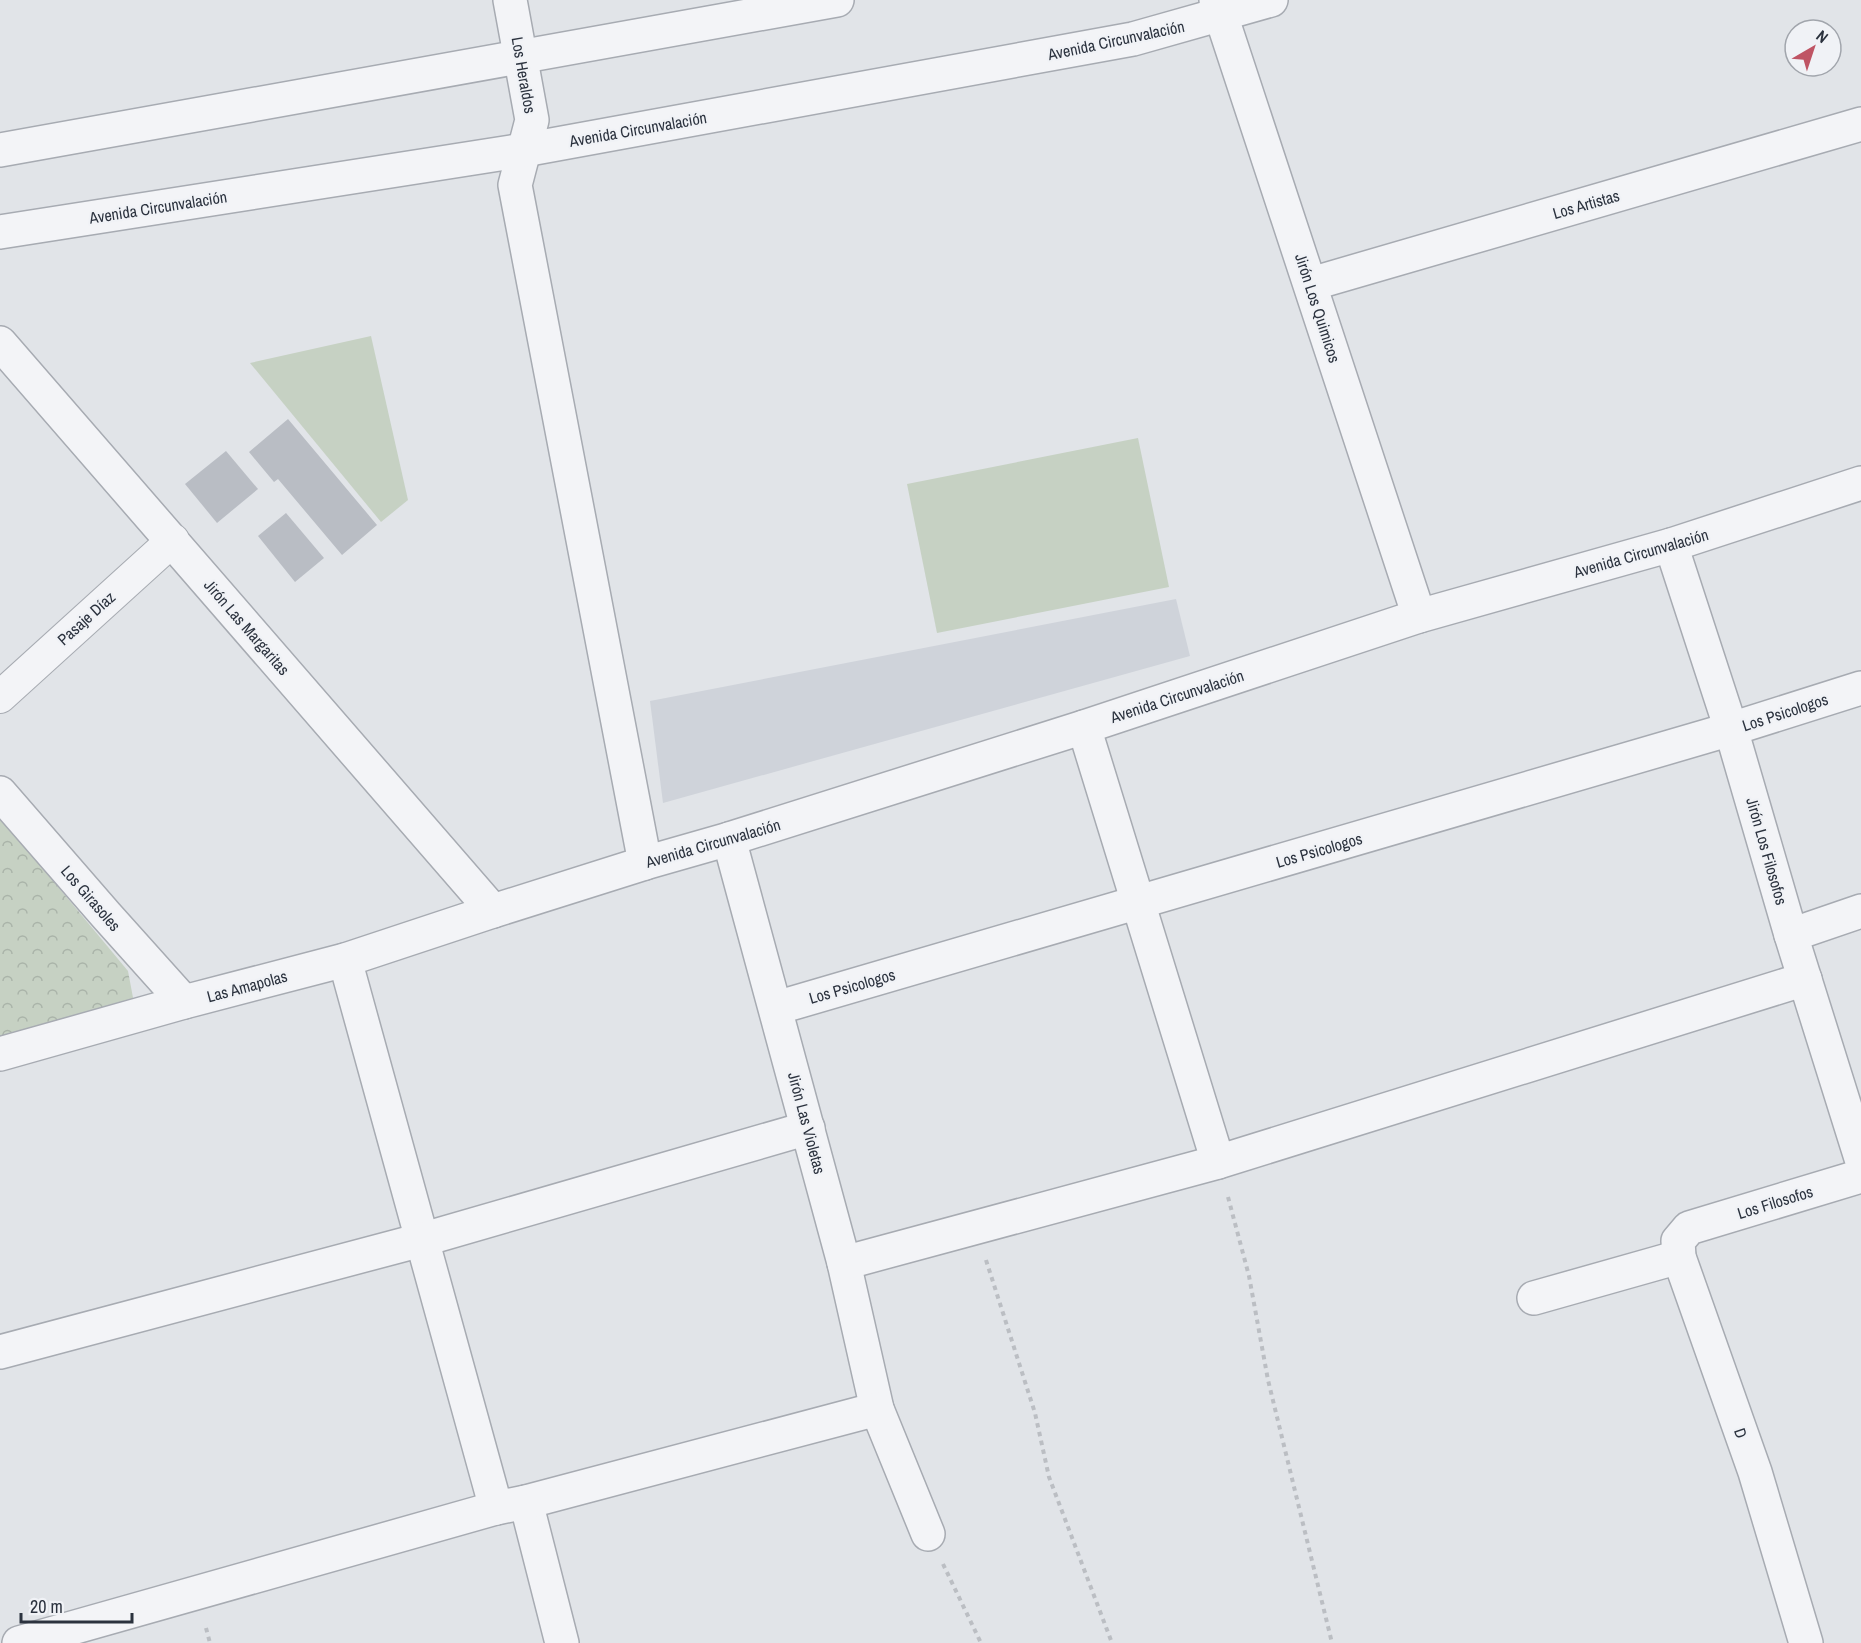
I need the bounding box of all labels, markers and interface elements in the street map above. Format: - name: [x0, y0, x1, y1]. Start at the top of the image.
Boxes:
- street label: Avenida Circunvalación: [1045, 15, 1186, 65]
- north arrow: [1783, 18, 1843, 78]
- text: N: [1812, 25, 1833, 48]
- street label: Los Heraldos: [506, 35, 542, 115]
- street label: Avenida Circunvalación: [567, 106, 708, 152]
- street label: Los Artistas: [1550, 184, 1622, 224]
- street label: Avenida Circunvalación: [87, 185, 228, 229]
- street label: Jirón Los Quimicos: [1290, 251, 1346, 365]
- street label: Avenida Circunvalación: [1570, 523, 1711, 583]
- street label: Jirón Las Margaritas: [199, 574, 295, 680]
- street label: Pasaje Díaz: [52, 586, 120, 650]
- street label: Avenida Circunvalación: [1107, 664, 1247, 728]
- street label: Los Psicologos: [1739, 688, 1831, 736]
- street label: Jirón Los Filosofos: [1741, 795, 1793, 907]
- street label: Avenida Circunvalación: [642, 813, 783, 873]
- street label: Los Psicologos: [1273, 827, 1365, 873]
- street label: Los Girasoles: [56, 860, 126, 936]
- street label: Los Psicologos: [806, 963, 898, 1009]
- street label: Las Amapolas: [204, 965, 290, 1007]
- street label: Jirón Las Violetas: [783, 1070, 831, 1176]
- street label: Los Filosofos: [1734, 1180, 1816, 1224]
- street label: D: [1729, 1425, 1753, 1441]
- scale bar: [21, 1586, 132, 1624]
- text: 20 m: [30, 1594, 63, 1619]

